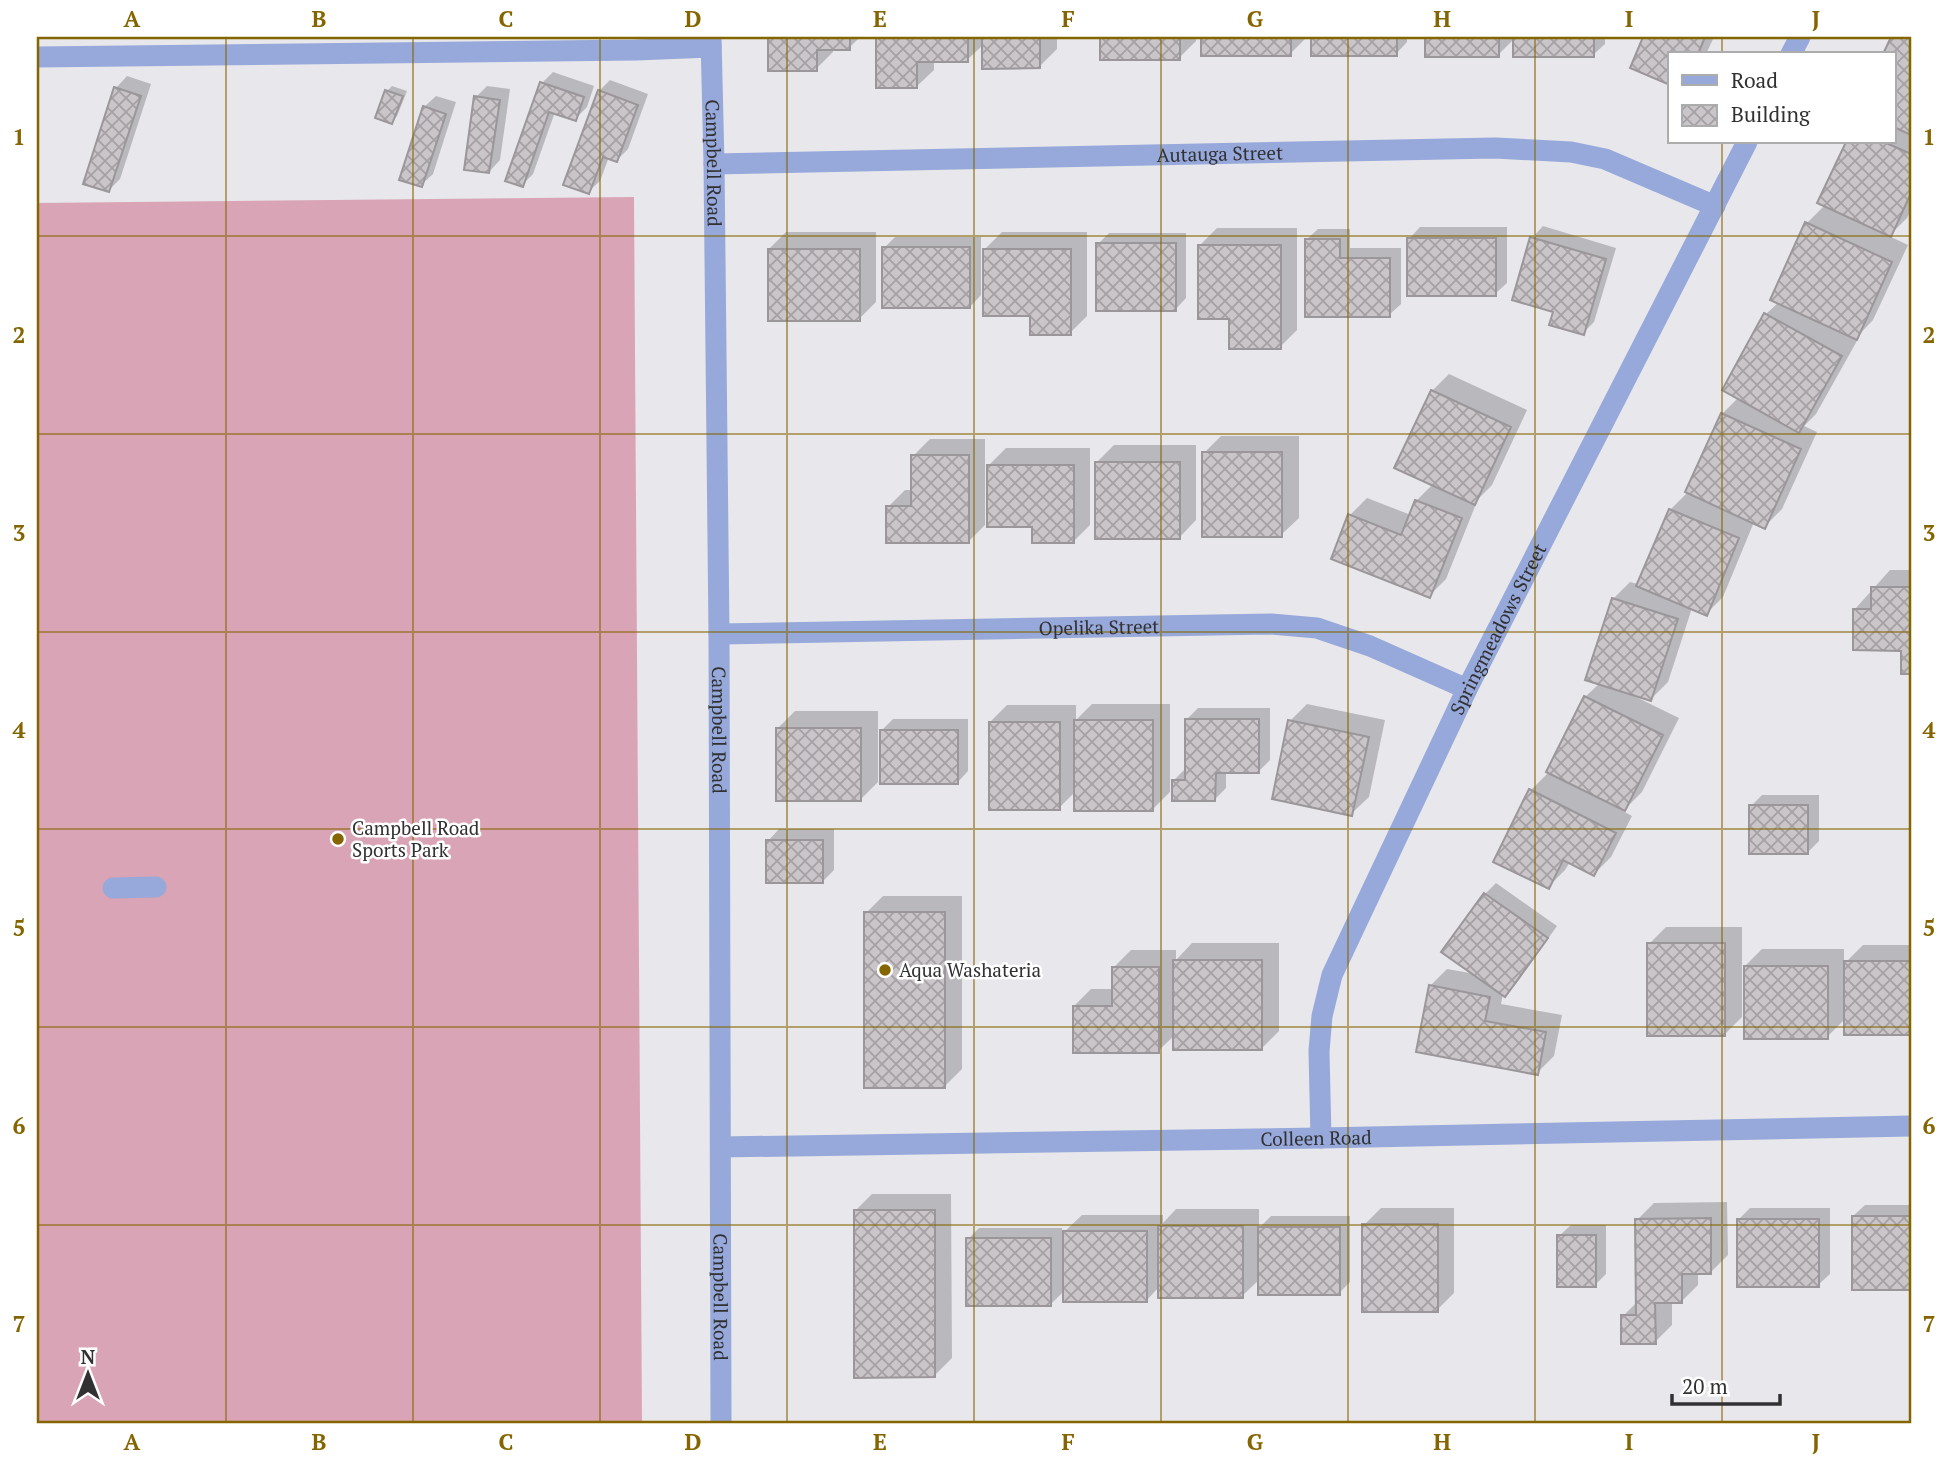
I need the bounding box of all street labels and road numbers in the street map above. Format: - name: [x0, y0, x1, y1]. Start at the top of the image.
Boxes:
- street label: Campbell Road: [700, 99, 728, 227]
- street label: Autauga Street: [1156, 139, 1283, 167]
- street label: Springmeadows Street: [1444, 539, 1551, 719]
- street label: Opelika Street: [1038, 613, 1159, 640]
- street label: Campbell Road: [707, 666, 732, 794]
- street label: Colleen Road: [1260, 1124, 1372, 1151]
- street label: Campbell Road: [709, 1233, 734, 1361]

